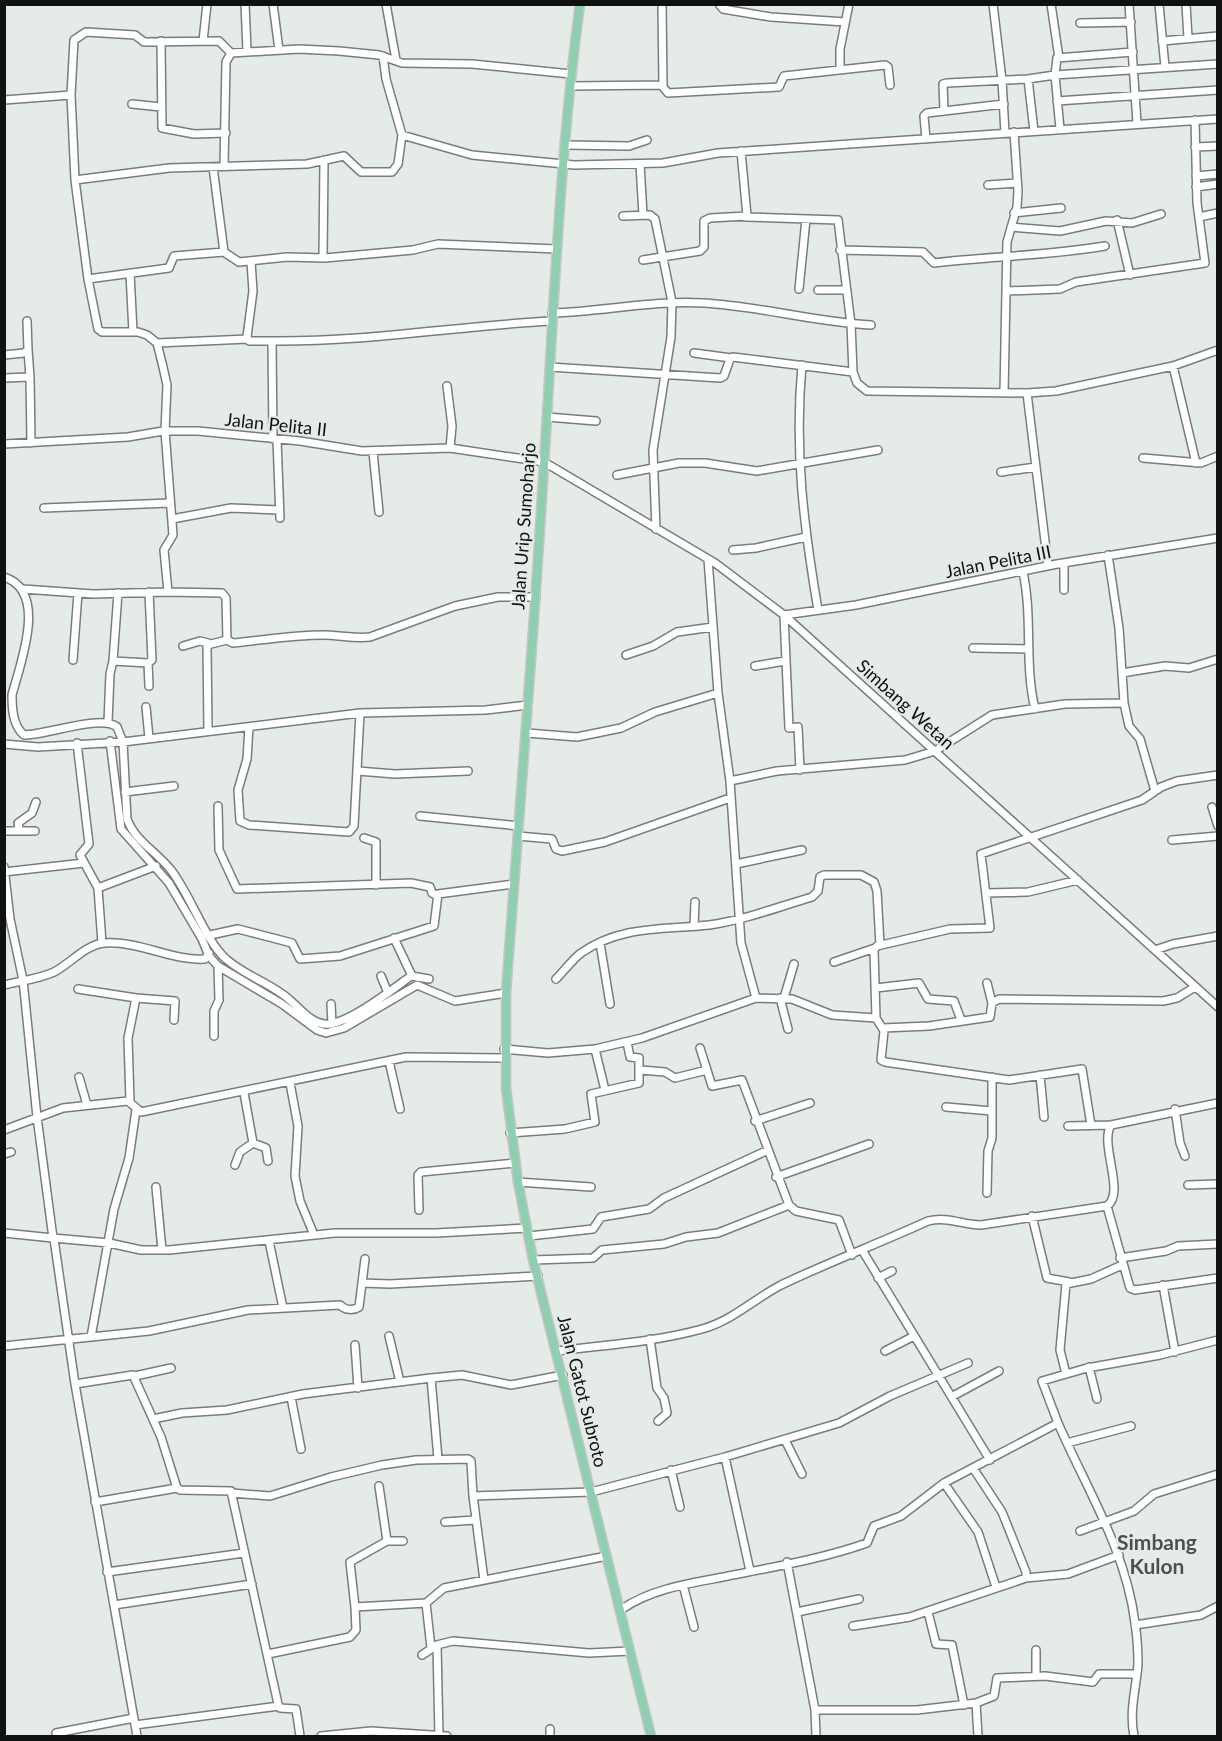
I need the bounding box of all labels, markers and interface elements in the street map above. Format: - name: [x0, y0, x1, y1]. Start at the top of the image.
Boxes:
- street label: Jalan Pelita II: [224, 408, 328, 440]
- street label: Jalan Urip Sumoharjo: [506, 442, 540, 610]
- street label: Jalan Pelita III: [943, 540, 1053, 582]
- street label: Simbang Wetan: [853, 654, 959, 754]
- street label: Jalan Gatot Subroto: [553, 1313, 613, 1469]
- district label: Simbang Kulon: [1117, 1529, 1197, 1578]

